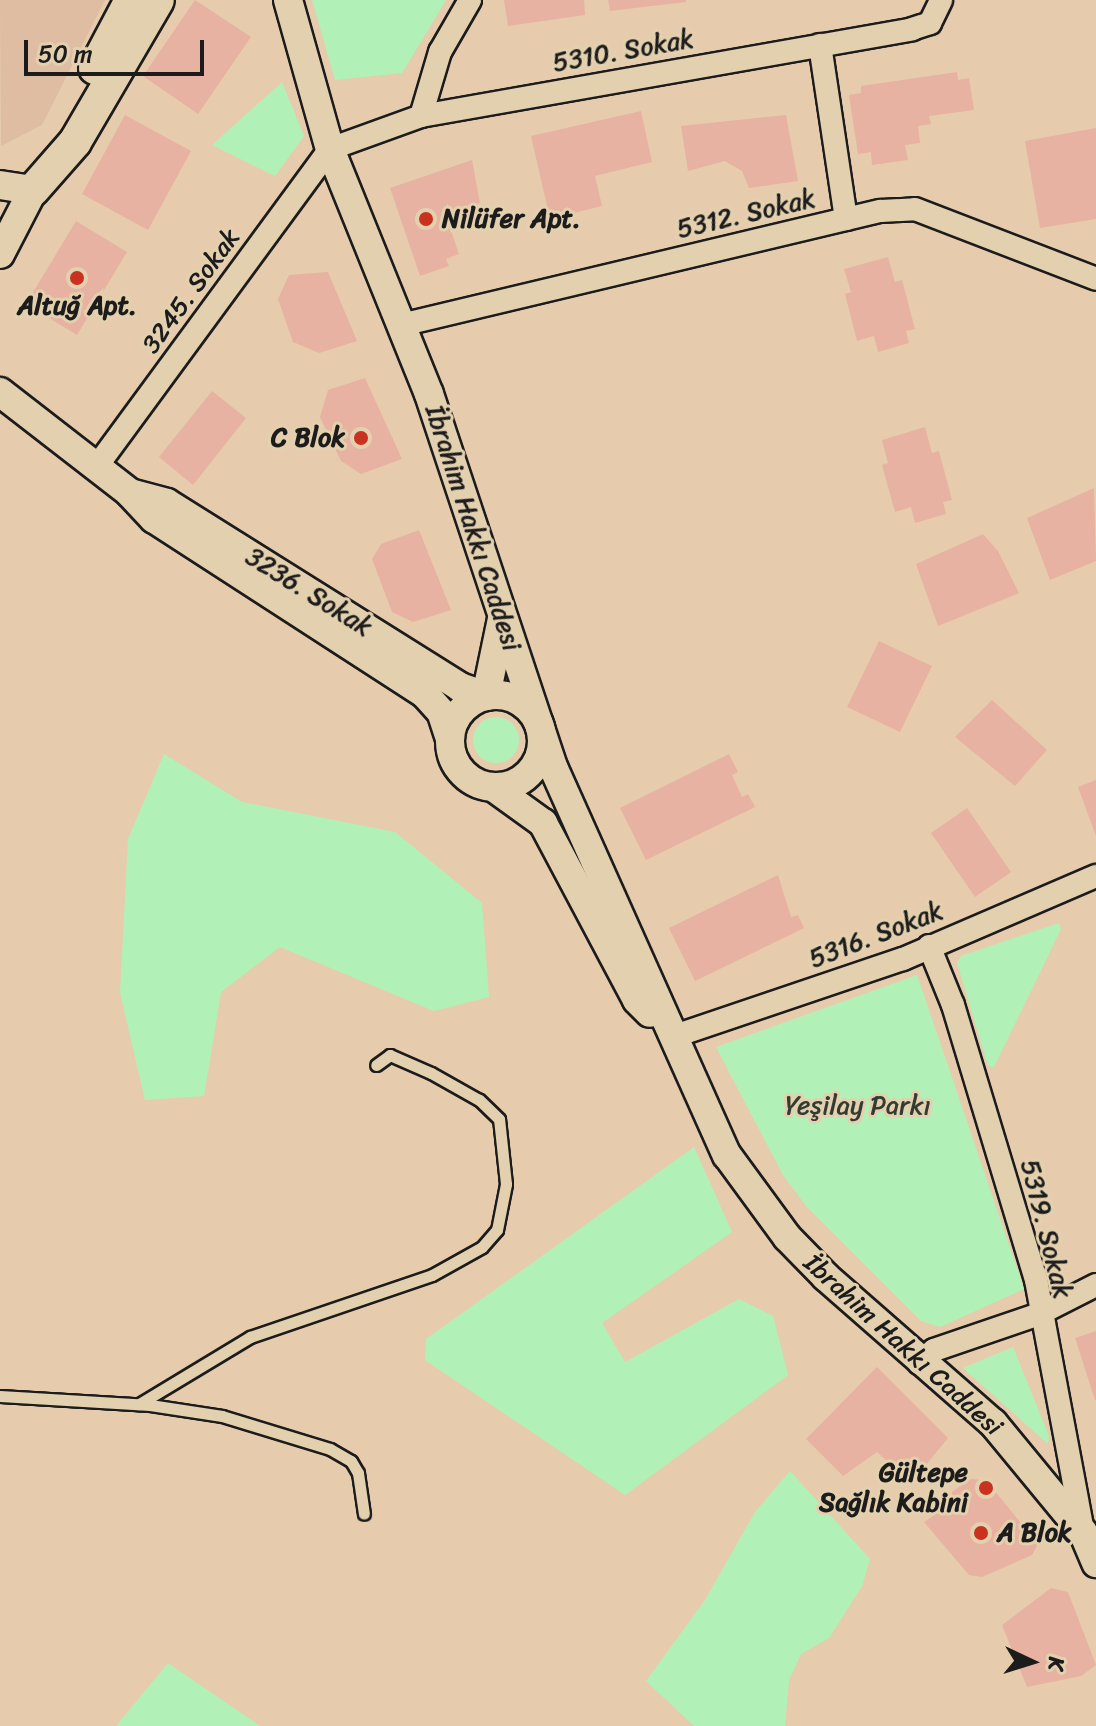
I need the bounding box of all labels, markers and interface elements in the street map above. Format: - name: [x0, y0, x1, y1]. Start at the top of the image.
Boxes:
- street label: 5310. Sokak: [550, 23, 696, 79]
- scale bar: [28, 24, 208, 74]
- text: 50 m: [38, 33, 93, 75]
- street label: 5312. Sokak: [674, 183, 818, 245]
- place label: Nilüfer Apt.: [442, 203, 581, 235]
- marker: Nilüfer Apt.: [417, 210, 435, 228]
- street label: 3245. Sokak: [135, 223, 247, 359]
- marker: Altuğ Apt.: [68, 269, 86, 287]
- place label: Altuğ Apt.: [17, 290, 137, 322]
- street label: İbrahim Hakkı Caddesi: [419, 401, 527, 655]
- place label: C Blok: [271, 422, 345, 454]
- marker: C Blok: [352, 429, 370, 447]
- street label: 3236. Sokak: [240, 541, 378, 643]
- street label: 5316. Sokak: [805, 895, 947, 975]
- park label: Yeşilay Parkı: [785, 1090, 931, 1122]
- street label: 5319. Sokak: [1014, 1156, 1078, 1302]
- street label: İbrahim Hakkı Caddesi: [797, 1248, 1009, 1442]
- place label: Gültepe Sağlık Kabini: [819, 1457, 968, 1518]
- marker: Gültepe Sağlık Kabini: [975, 1477, 997, 1499]
- place label: A Blok: [997, 1517, 1072, 1549]
- marker: A Blok: [972, 1524, 990, 1542]
- north arrow: [992, 1622, 1072, 1702]
- text: K: [1037, 1656, 1076, 1672]

